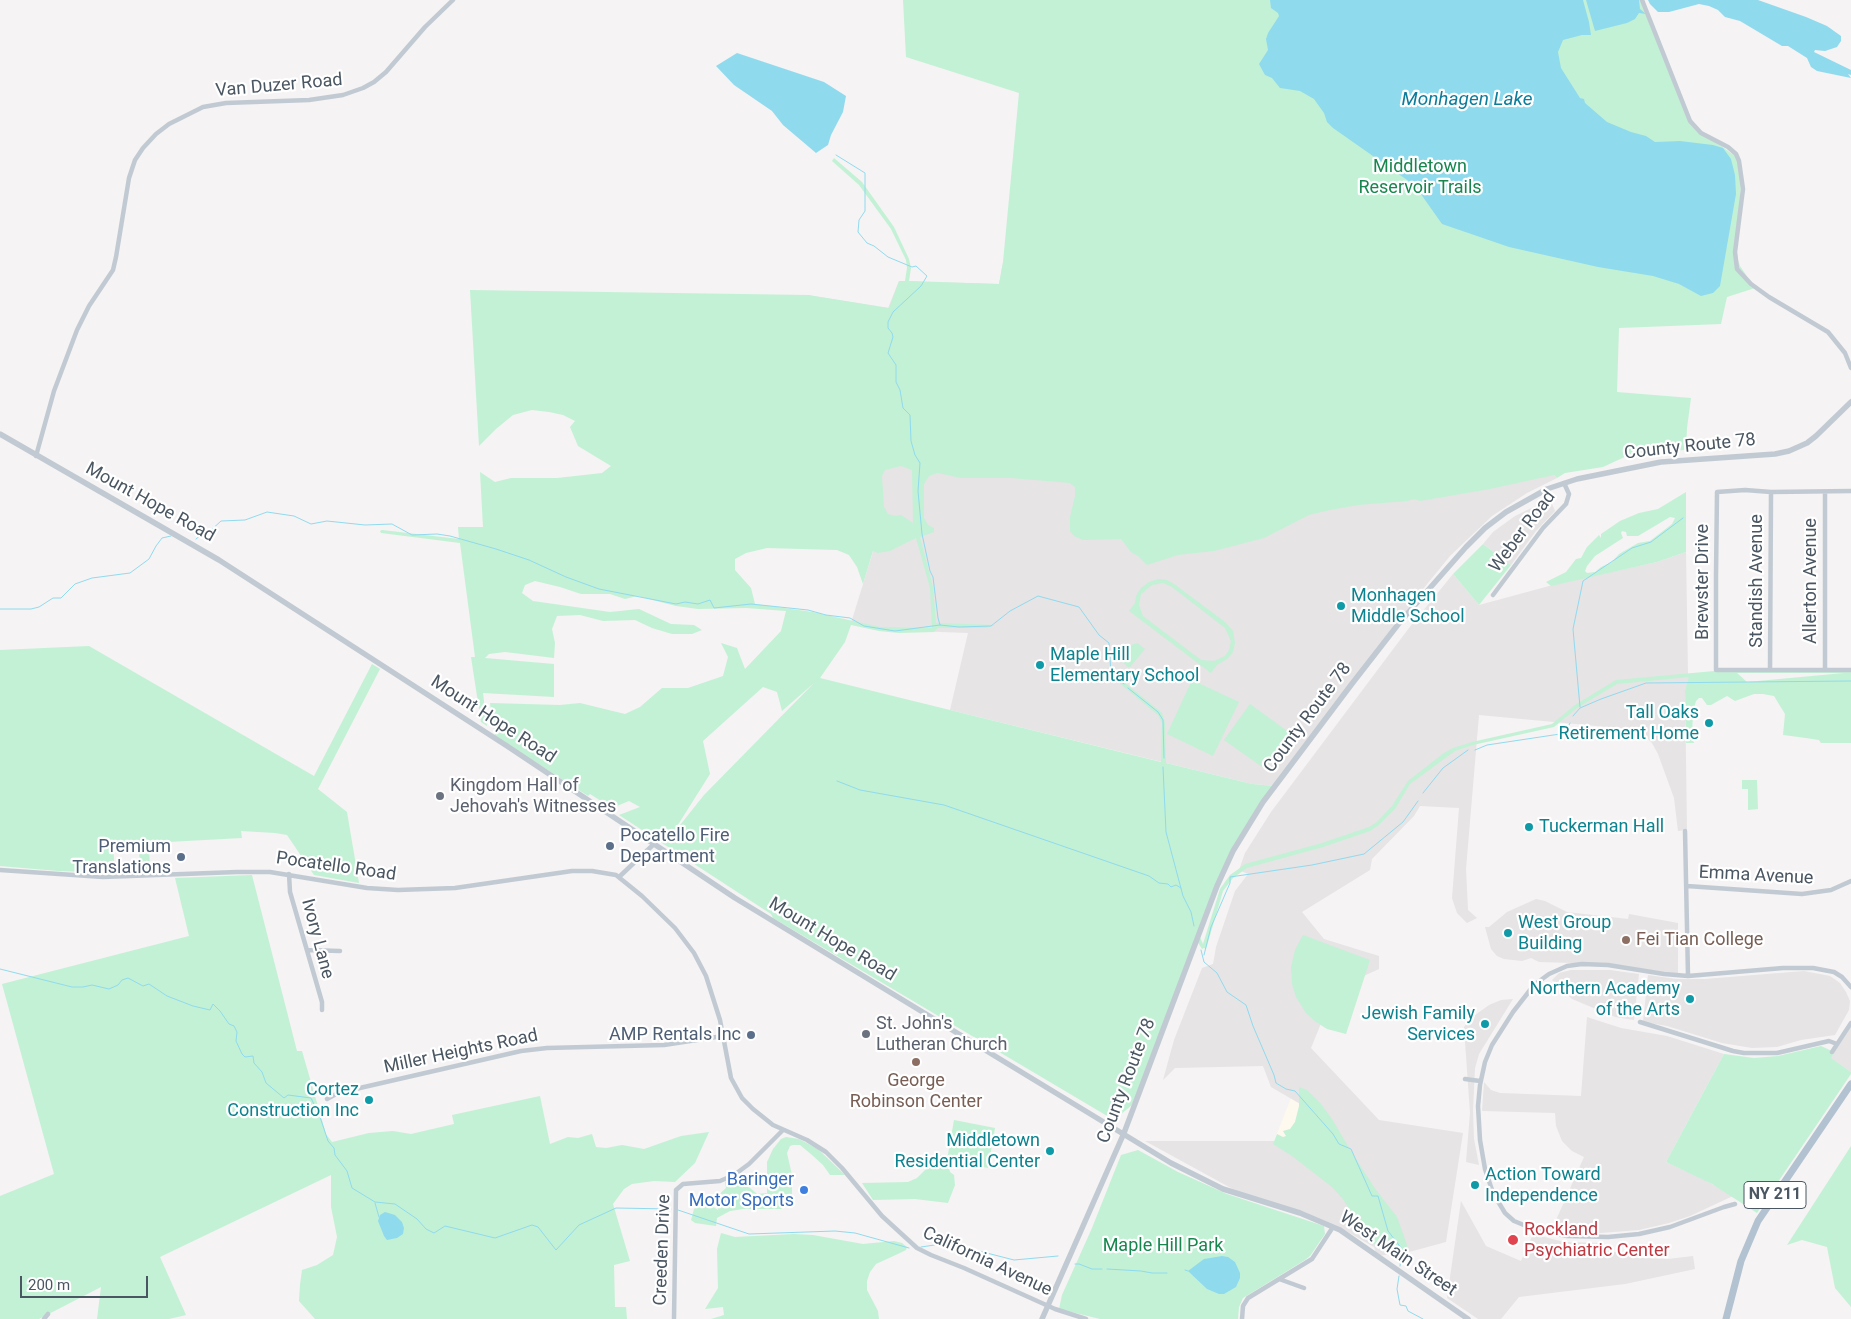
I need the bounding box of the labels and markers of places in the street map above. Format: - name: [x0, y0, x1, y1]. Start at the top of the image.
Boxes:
- place label: Monhagen Middle School: [1351, 585, 1465, 628]
- marker: Monhagen Middle School: [1335, 600, 1347, 612]
- place label: Maple Hill Elementary School: [1050, 644, 1199, 686]
- marker: Maple Hill Elementary School: [1034, 659, 1046, 671]
- place label: Tall Oaks Retirement Home: [1559, 702, 1699, 744]
- marker: Tall Oaks Retirement Home: [1703, 717, 1715, 729]
- place label: Kingdom Hall of Jehovah's Witnesses: [450, 775, 616, 818]
- marker: Kingdom Hall of Jehovah's Witnesses: [434, 790, 446, 802]
- place label: Tuckerman Hall: [1539, 816, 1664, 838]
- marker: Tuckerman Hall: [1523, 821, 1535, 833]
- place label: Pocatello Fire Department: [620, 825, 729, 868]
- place label: Premium Translations: [72, 836, 171, 879]
- marker: Pocatello Fire Department: [604, 840, 616, 852]
- marker: Premium Translations: [175, 851, 187, 863]
- place label: West Group Building: [1518, 912, 1611, 954]
- marker: West Group Building: [1502, 927, 1514, 939]
- place label: Fei Tian College: [1636, 929, 1763, 951]
- marker: Fei Tian College: [1620, 934, 1632, 946]
- place label: Northern Academy of the Arts: [1530, 978, 1680, 1021]
- marker: Northern Academy of the Arts: [1684, 993, 1696, 1005]
- place label: Jewish Family Services: [1361, 1003, 1475, 1046]
- place label: St. John's Lutheran Church: [876, 1013, 1007, 1056]
- marker: Jewish Family Services: [1479, 1018, 1491, 1030]
- place label: AMP Rentals Inc: [609, 1024, 741, 1046]
- marker: St. John's Lutheran Church: [860, 1028, 872, 1040]
- marker: AMP Rentals Inc: [745, 1029, 757, 1041]
- marker: George Robinson Center: [910, 1056, 922, 1068]
- place label: George Robinson Center: [850, 1070, 982, 1112]
- place label: Cortez Construction Inc: [227, 1079, 359, 1122]
- marker: Cortez Construction Inc: [363, 1094, 375, 1106]
- place label: Middletown Residential Center: [894, 1130, 1040, 1172]
- marker: Middletown Residential Center: [1044, 1145, 1056, 1157]
- place label: Action Toward Independence: [1485, 1164, 1601, 1206]
- place label: Baringer Motor Sports: [689, 1169, 794, 1212]
- marker: Action Toward Independence: [1469, 1179, 1481, 1191]
- marker: Baringer Motor Sports: [798, 1184, 810, 1196]
- place label: Rockland Psychiatric Center: [1524, 1219, 1670, 1262]
- marker: Rockland Psychiatric Center: [1506, 1233, 1520, 1247]

